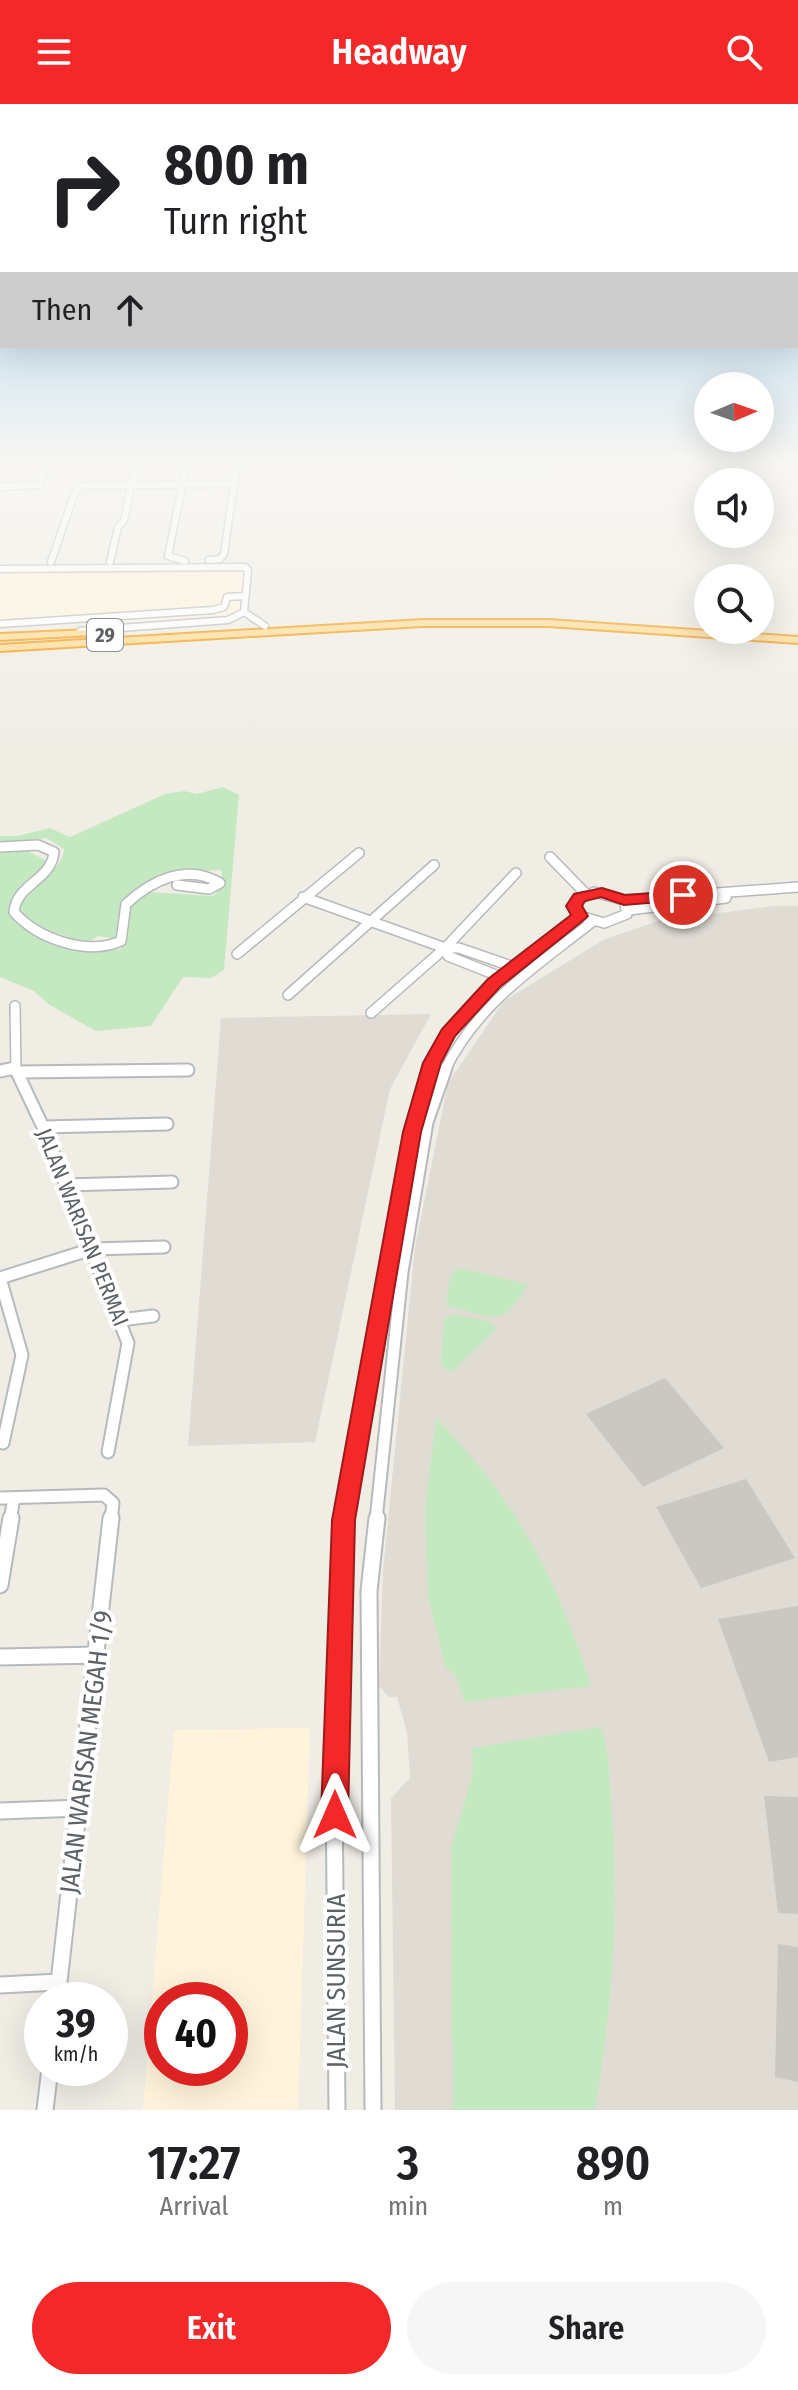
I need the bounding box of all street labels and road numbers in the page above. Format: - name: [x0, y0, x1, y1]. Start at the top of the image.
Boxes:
- road number: 29: [87, 619, 123, 651]
- street label: JALAN WARISAN PERMAI: [31, 1124, 135, 1330]
- street label: JALAN WARISAN MEGAH 1/9: [54, 1609, 119, 1895]
- street label: JALAN SUNSURIA: [321, 1893, 352, 2068]

